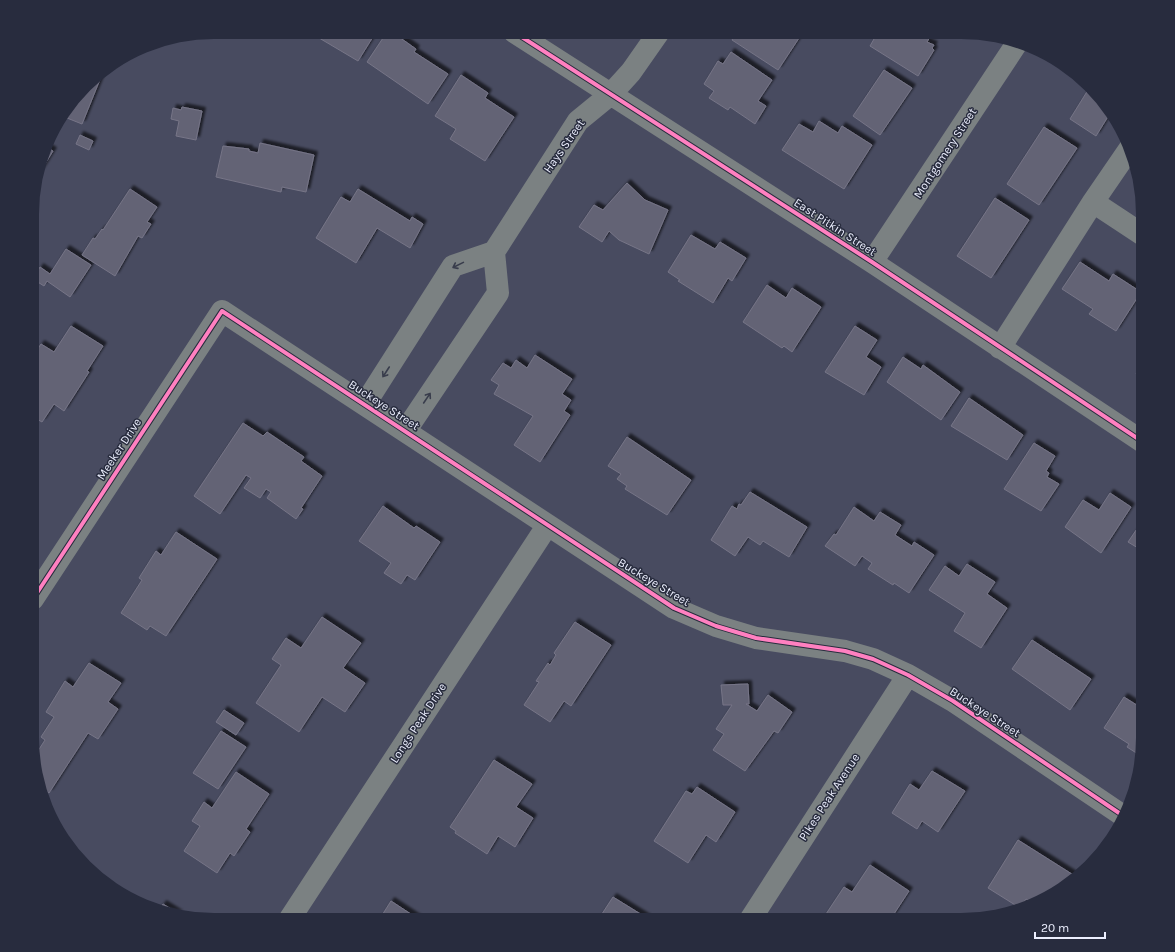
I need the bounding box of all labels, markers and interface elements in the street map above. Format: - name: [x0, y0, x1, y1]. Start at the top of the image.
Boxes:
- street label: Montgomery Street: [911, 105, 980, 201]
- street label: Hays Street: [540, 116, 588, 176]
- street label: East Pitkin Street: [791, 195, 879, 259]
- one-way arrow: [452, 262, 464, 269]
- one-way arrow: [381, 366, 389, 378]
- street label: Buckeye Street: [346, 377, 422, 433]
- one-way arrow: [423, 393, 431, 404]
- street label: Meeker Drive: [94, 416, 144, 482]
- street label: Buckeye Street: [616, 555, 693, 609]
- street label: Longs Peak Drive: [387, 680, 449, 766]
- street label: Buckeye Street: [947, 684, 1023, 740]
- street label: Pikes Peak Avenue: [796, 751, 862, 843]
- scale bar: [1035, 914, 1105, 940]
- text: 20 m: [1041, 921, 1069, 935]

